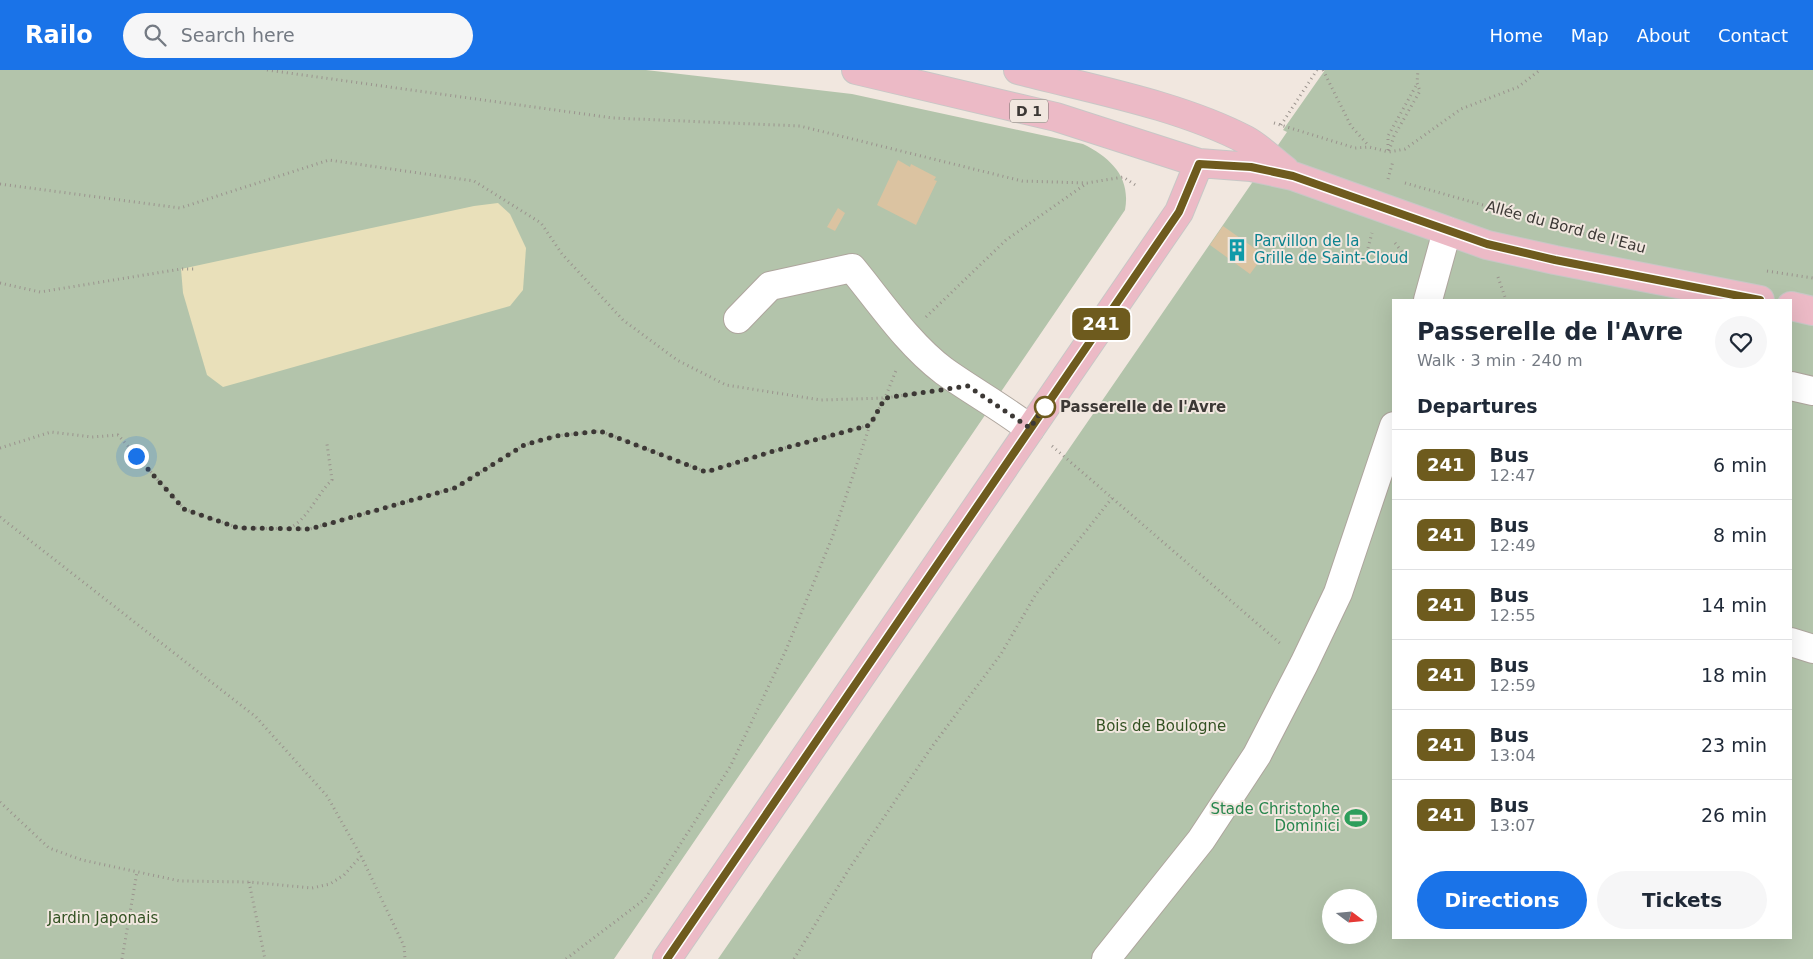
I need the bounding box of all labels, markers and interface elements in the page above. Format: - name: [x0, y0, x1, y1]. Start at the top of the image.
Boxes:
- search box: [123, 13, 473, 58]
- text: Railo: [25, 21, 93, 49]
- icon: search: [141, 21, 169, 49]
- text: Search here: [181, 24, 295, 46]
- text: Home: [1490, 25, 1543, 46]
- text: Map: [1571, 25, 1609, 46]
- text: About: [1637, 25, 1690, 46]
- text: Contact: [1718, 25, 1788, 46]
- road number: D 1: [1010, 99, 1048, 122]
- street label: Allée du Bord de l'Eau: [1484, 197, 1648, 257]
- place label: Parvillon de la Grille de Saint-Cloud: [1254, 232, 1408, 267]
- building icon: Parvillon de la Grille de Saint-Cloud: [1224, 237, 1250, 263]
- line badge: 241: [1072, 308, 1130, 340]
- text: 241: [1082, 313, 1120, 334]
- button: heart: [1715, 316, 1767, 368]
- text: Passerelle de l'Avre: [1417, 318, 1683, 346]
- text: Walk · 3 min · 240 m: [1417, 351, 1582, 370]
- text: Departures: [1417, 395, 1538, 417]
- marker: Passerelle de l'Avre: [1034, 396, 1056, 418]
- place label: Passerelle de l'Avre: [1060, 398, 1226, 416]
- your location: [124, 444, 149, 469]
- text: Bus: [1490, 444, 1529, 466]
- text: 241: [1427, 454, 1465, 475]
- text: 6 min: [1713, 454, 1767, 476]
- text: 12:47: [1490, 466, 1536, 485]
- text: Bus: [1490, 514, 1529, 536]
- text: 241: [1427, 524, 1465, 545]
- text: 8 min: [1713, 524, 1767, 546]
- text: 12:49: [1490, 536, 1536, 555]
- text: Bus: [1490, 584, 1529, 606]
- text: 241: [1427, 594, 1465, 615]
- text: 14 min: [1701, 594, 1767, 616]
- text: 12:55: [1490, 606, 1536, 625]
- text: Bus: [1490, 654, 1529, 676]
- text: 241: [1427, 664, 1465, 685]
- text: 18 min: [1701, 664, 1767, 686]
- text: 12:59: [1490, 676, 1536, 695]
- park label: Bois de Boulogne: [1096, 717, 1226, 735]
- text: Bus: [1490, 724, 1529, 746]
- text: 241: [1427, 734, 1465, 755]
- text: 23 min: [1701, 734, 1767, 756]
- text: 13:04: [1490, 746, 1536, 765]
- text: Bus: [1490, 794, 1529, 816]
- place label: Stade Christophe Dominici: [1210, 800, 1340, 835]
- text: 241: [1427, 804, 1465, 825]
- text: 26 min: [1701, 804, 1767, 826]
- sports icon: Stade Christophe Dominici: [1343, 805, 1369, 831]
- text: 13:07: [1490, 816, 1536, 835]
- button: Directions: [1417, 871, 1587, 929]
- button: Tickets: [1597, 871, 1767, 929]
- north arrow: [1322, 889, 1378, 944]
- map controls: [1322, 889, 1377, 944]
- park label: Jardin Japonais: [47, 909, 158, 927]

